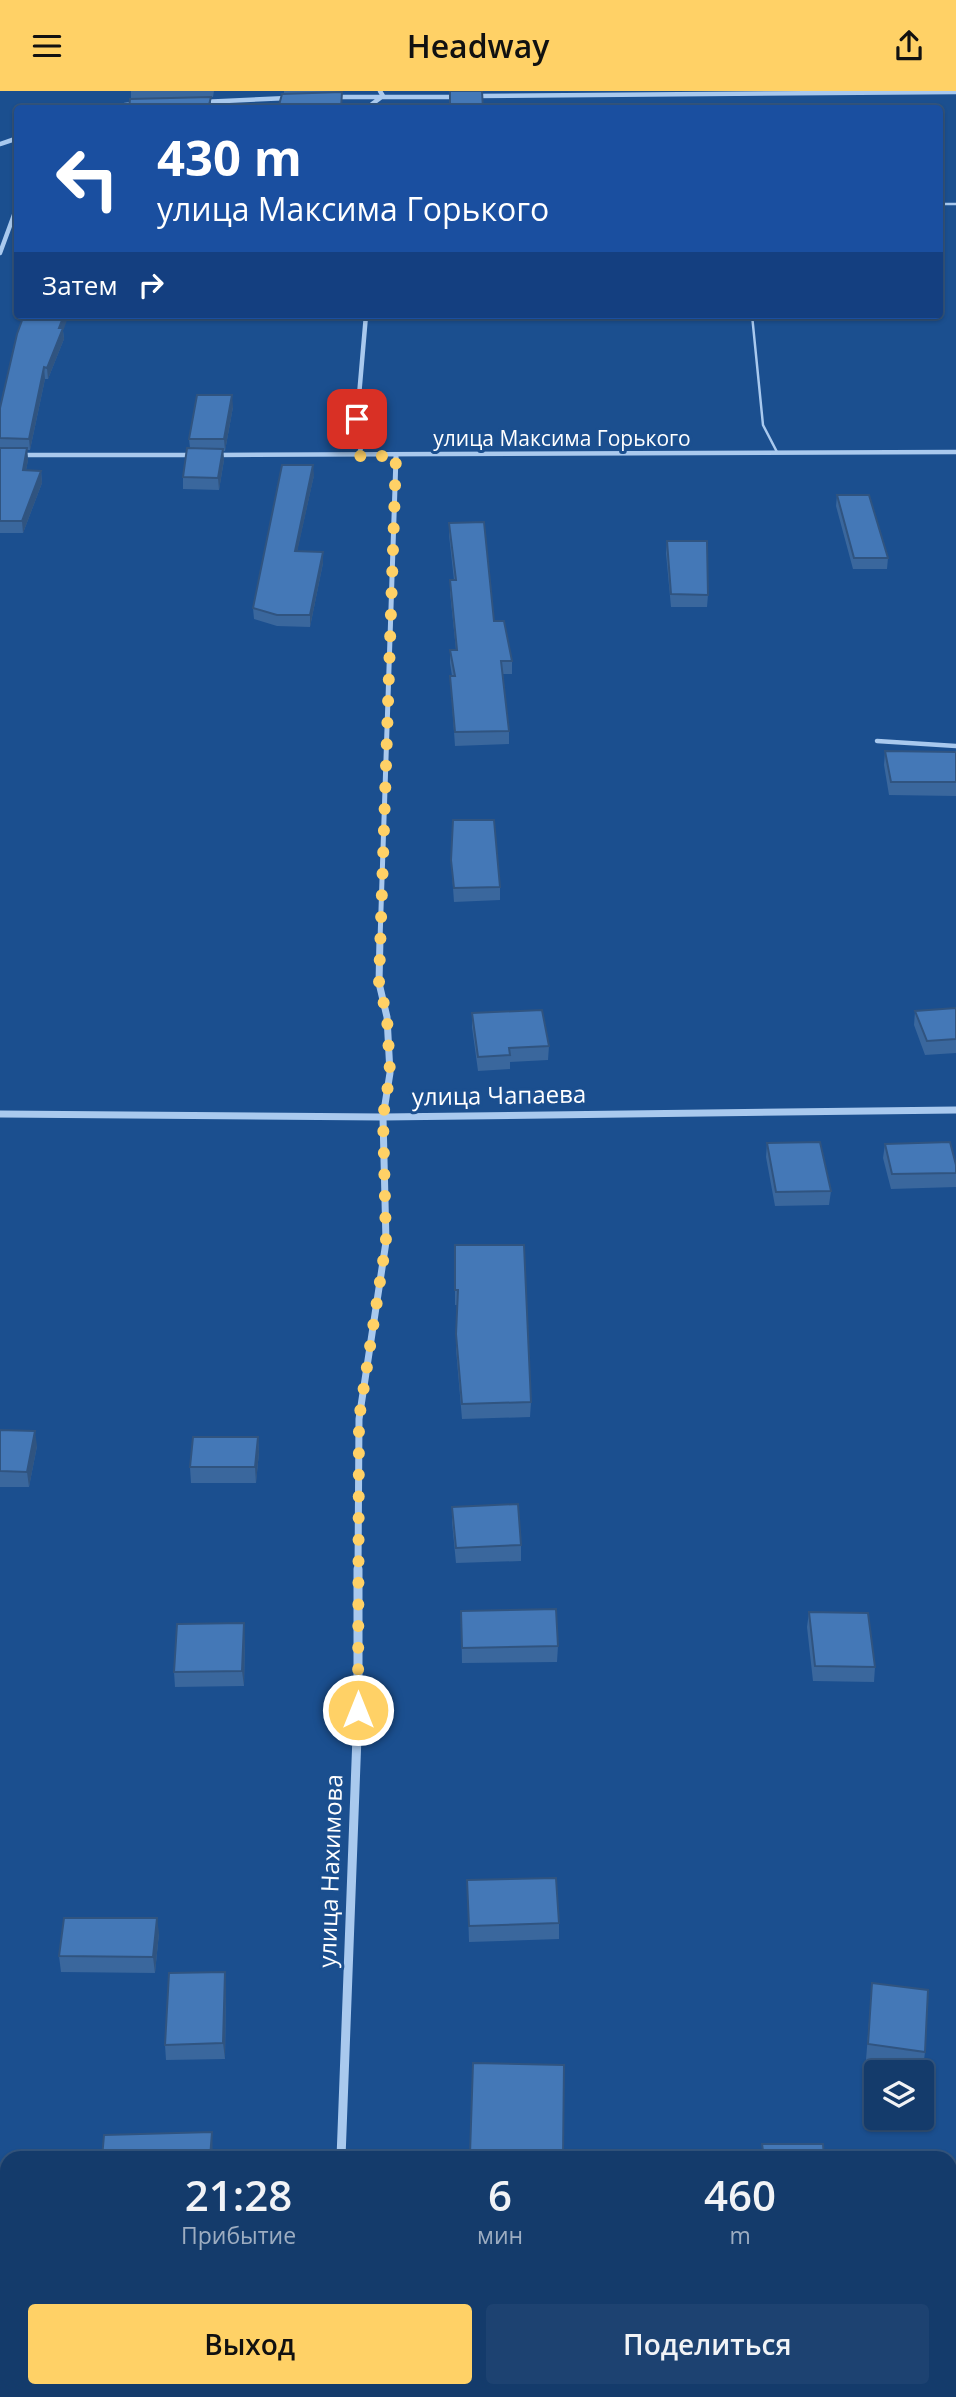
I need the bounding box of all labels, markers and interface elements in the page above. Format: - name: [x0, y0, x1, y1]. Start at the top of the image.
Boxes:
- text: Headway: [407, 24, 549, 67]
- icon: menu: [28, 27, 66, 65]
- icon: share: [890, 27, 928, 65]
- text: 430 m: [157, 124, 302, 190]
- icon: left: [42, 133, 133, 224]
- text: улица Максима Горького: [157, 187, 549, 230]
- icon: right: [132, 266, 170, 304]
- text: Затем: [42, 267, 118, 303]
- pin: [327, 389, 387, 449]
- icon: arrive: [338, 400, 376, 438]
- street label: улица Максима Горького: [433, 424, 691, 452]
- street label: улица Чапаева: [411, 1076, 586, 1113]
- position arrow: [321, 1673, 395, 1747]
- street label: улица Нахимова: [310, 1774, 349, 1968]
- map controls: [864, 2060, 934, 2130]
- button: layers: [864, 2060, 934, 2130]
- text: 21:28: [185, 2166, 292, 2223]
- text: 6: [488, 2166, 512, 2223]
- text: 460: [704, 2166, 776, 2223]
- text: Прибытие: [181, 2219, 296, 2251]
- text: мин: [477, 2219, 523, 2251]
- text: m: [729, 2219, 751, 2251]
- button: Выход: [28, 2304, 472, 2384]
- button: Поделиться: [486, 2304, 929, 2384]

